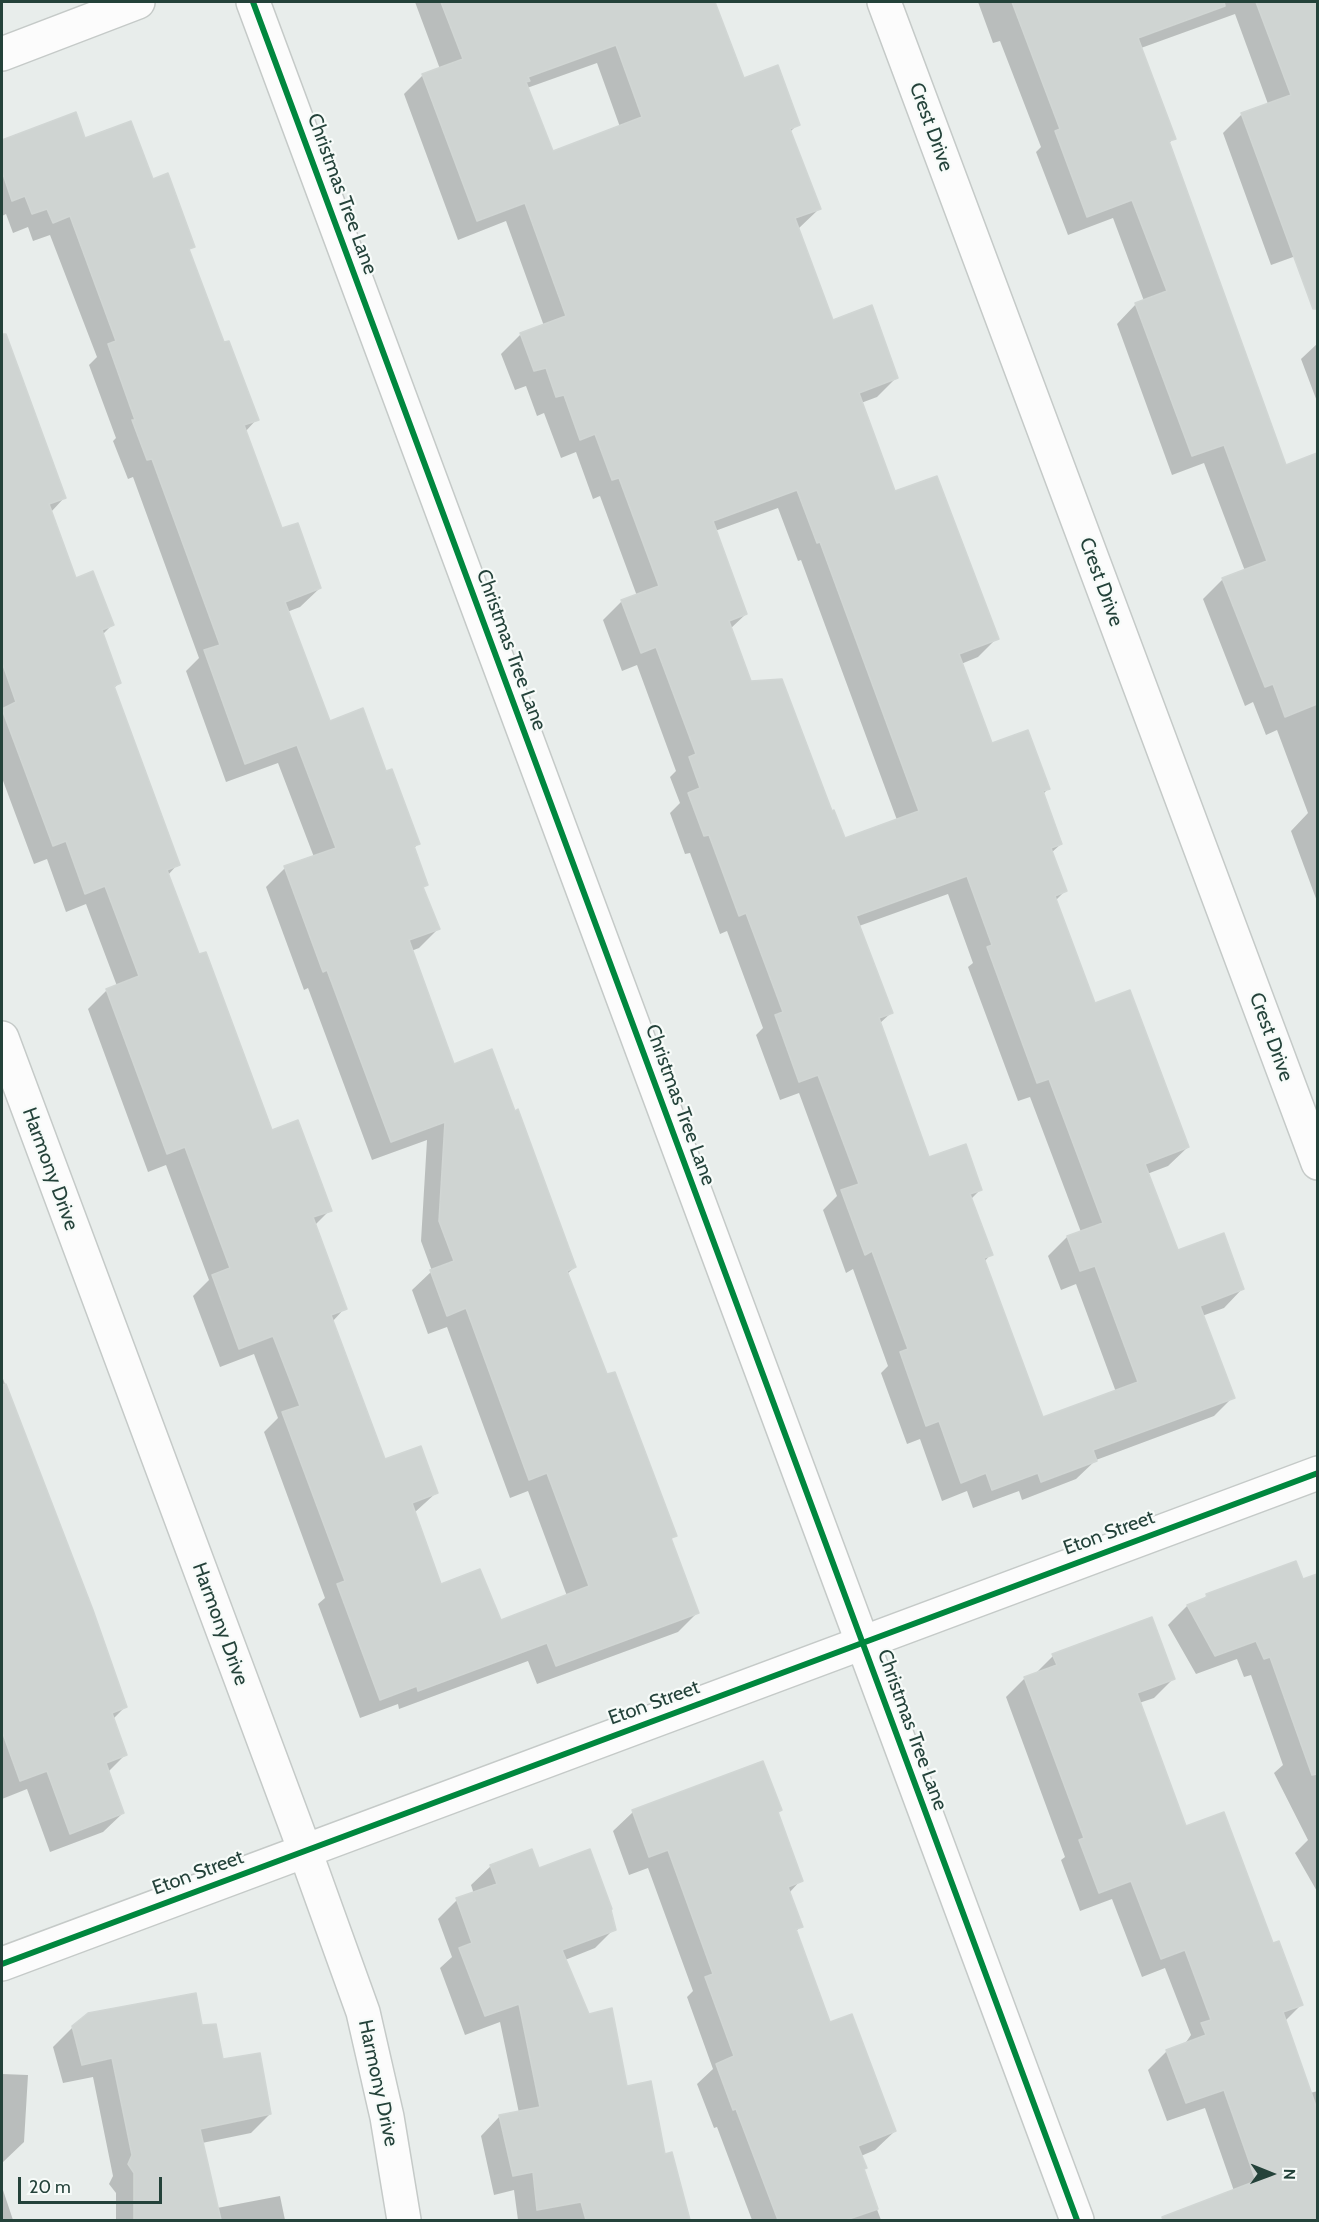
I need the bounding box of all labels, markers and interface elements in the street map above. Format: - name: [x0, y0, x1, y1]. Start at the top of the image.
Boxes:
- street label: Crest Drive: [904, 79, 958, 175]
- street label: Christmas Tree Lane: [302, 110, 382, 278]
- street label: Crest Drive: [1074, 534, 1128, 630]
- street label: Christmas Tree Lane: [471, 566, 551, 734]
- street label: Crest Drive: [1244, 989, 1298, 1085]
- street label: Christmas Tree Lane: [640, 1021, 720, 1189]
- street label: Harmony Drive: [17, 1104, 83, 1234]
- street label: Eton Street: [1060, 1505, 1158, 1561]
- street label: Harmony Drive: [187, 1559, 253, 1689]
- street label: Christmas Tree Lane: [872, 1646, 952, 1814]
- street label: Eton Street: [605, 1675, 703, 1731]
- street label: Eton Street: [149, 1845, 247, 1901]
- street label: Harmony Drive: [353, 2018, 403, 2148]
- north arrow: [1241, 2144, 1301, 2204]
- scale bar: [21, 2165, 165, 2203]
- text: N: [1280, 2169, 1299, 2180]
- text: 20 m: [29, 2176, 71, 2198]

